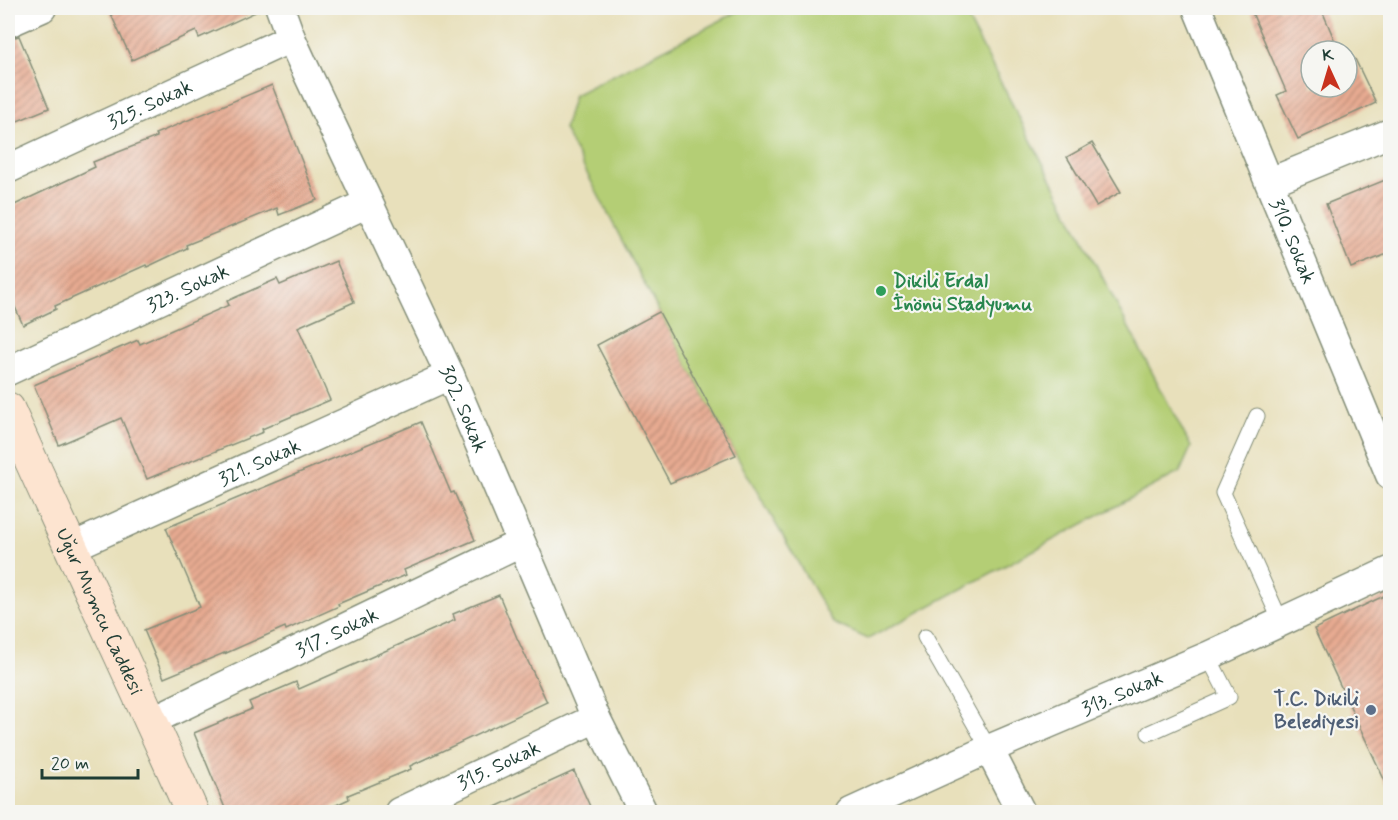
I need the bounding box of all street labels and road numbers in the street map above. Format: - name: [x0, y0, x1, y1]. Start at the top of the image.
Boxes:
- street label: 325. Sokak: [103, 73, 197, 136]
- street label: 310. Sokak: [1262, 195, 1322, 288]
- street label: 323. Sokak: [142, 258, 234, 319]
- street label: 302. Sokak: [432, 361, 493, 457]
- street label: 321. Sokak: [214, 433, 305, 494]
- street label: Uğur Mumcu Caddesi: [49, 524, 149, 699]
- street label: 317. Sokak: [291, 602, 383, 665]
- street label: 313. Sokak: [1078, 665, 1167, 723]
- street label: 315. Sokak: [453, 735, 545, 797]

